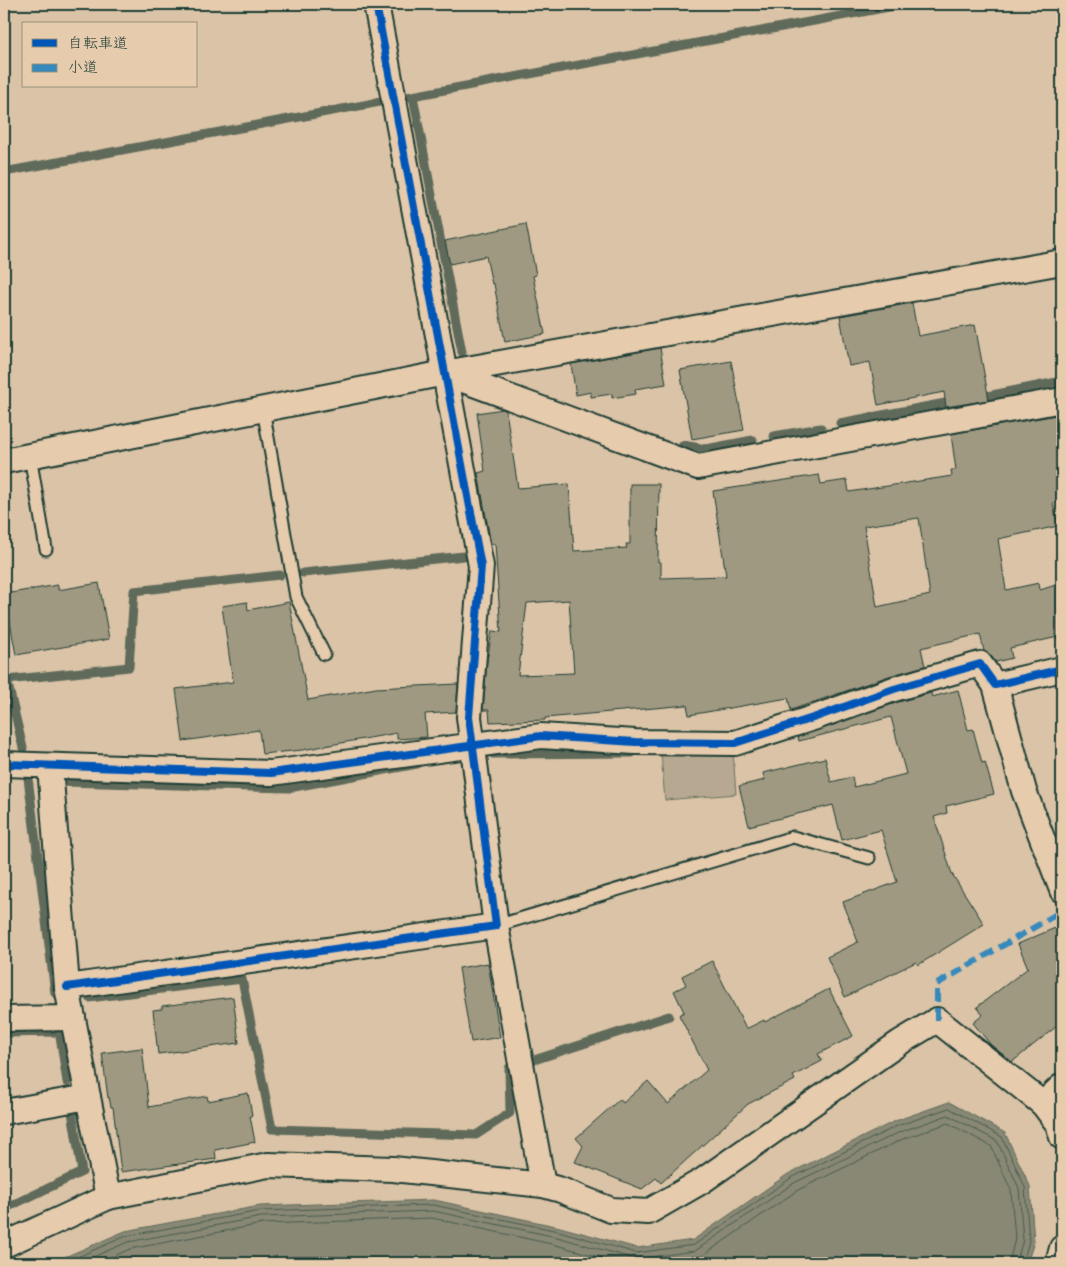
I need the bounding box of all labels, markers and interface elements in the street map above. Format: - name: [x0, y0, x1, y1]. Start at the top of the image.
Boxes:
- legend: [22, 22, 198, 88]
- text: 自転車道: [68, 33, 128, 54]
- text: 小道: [68, 57, 98, 78]

